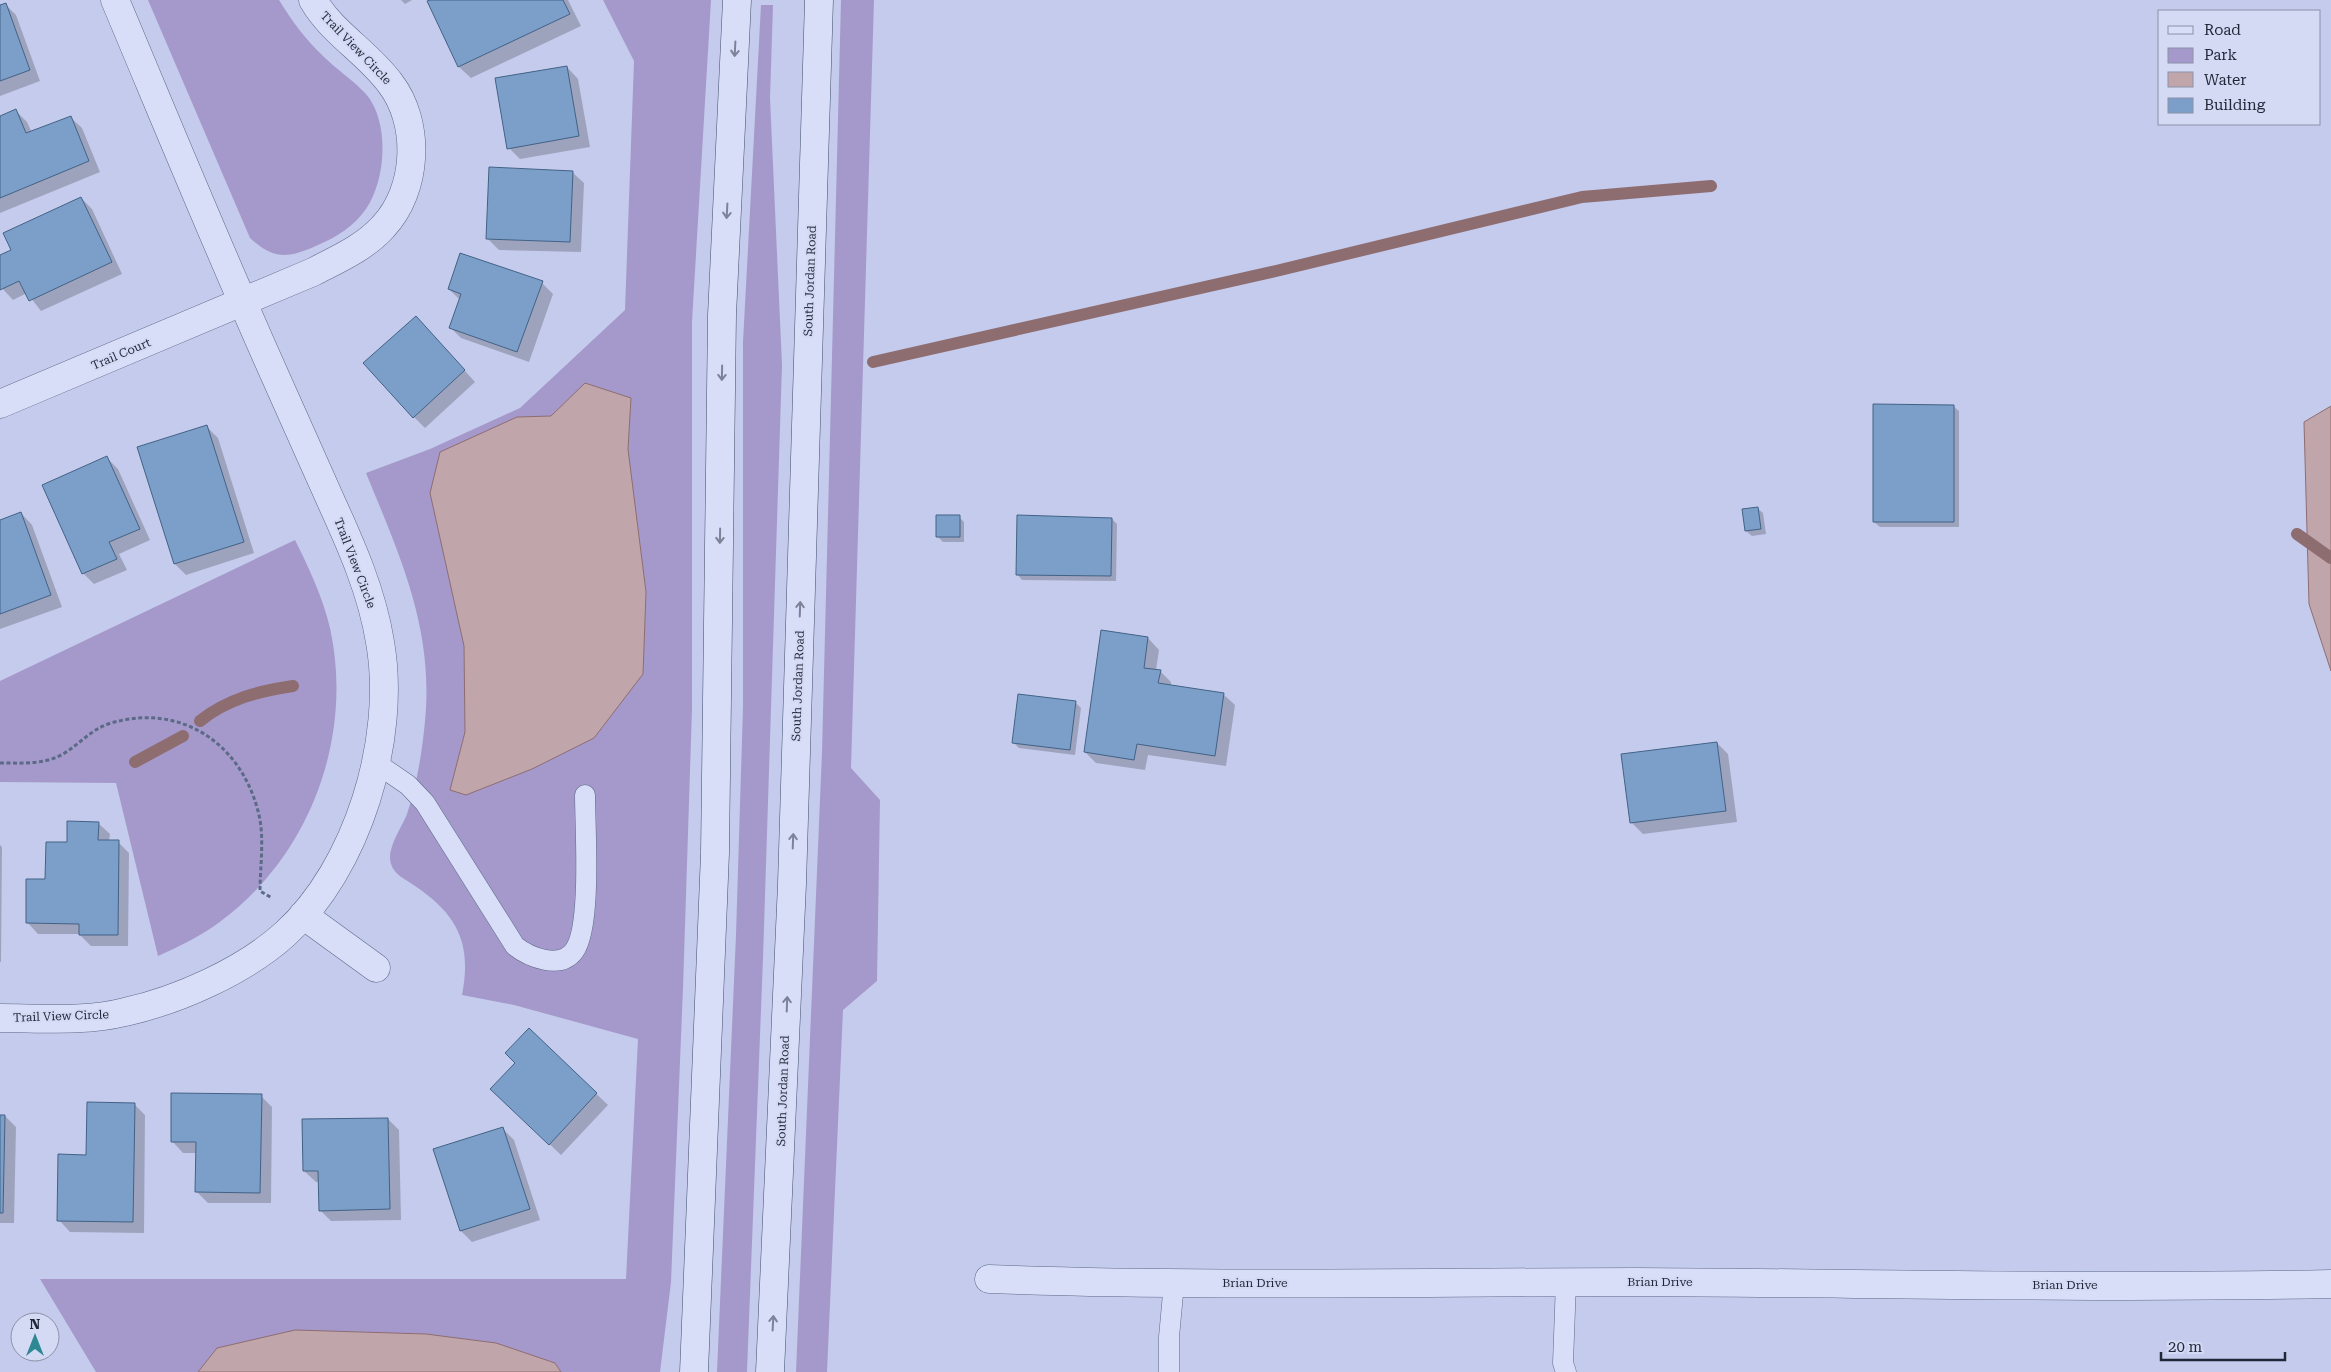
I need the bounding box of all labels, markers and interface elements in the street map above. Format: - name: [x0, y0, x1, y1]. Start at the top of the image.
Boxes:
- street label: Trail View Circle: [318, 9, 395, 88]
- legend: [2158, 10, 2321, 125]
- text: Road: [2204, 21, 2241, 39]
- one-way arrow: [730, 40, 739, 56]
- text: Park: [2204, 46, 2238, 64]
- text: Water: [2204, 71, 2246, 89]
- text: Building: [2204, 96, 2266, 114]
- one-way arrow: [723, 203, 732, 219]
- street label: South Jordan Road: [801, 225, 819, 337]
- street label: Trail Court: [89, 335, 153, 373]
- one-way arrow: [717, 365, 727, 381]
- street label: Trail View Circle: [331, 516, 379, 611]
- one-way arrow: [715, 528, 725, 544]
- one-way arrow: [795, 601, 805, 618]
- street label: South Jordan Road: [789, 630, 807, 742]
- one-way arrow: [788, 833, 798, 850]
- one-way arrow: [782, 996, 791, 1012]
- street label: Trail View Circle: [13, 1007, 110, 1025]
- street label: South Jordan Road: [774, 1035, 792, 1147]
- street label: Brian Drive: [1627, 1275, 1693, 1289]
- street label: Brian Drive: [1222, 1276, 1288, 1290]
- street label: Brian Drive: [2032, 1278, 2098, 1292]
- north arrow: [10, 1312, 60, 1362]
- text: N: [30, 1316, 41, 1332]
- one-way arrow: [768, 1316, 777, 1332]
- scale bar: [2161, 1330, 2285, 1362]
- text: 20 m: [2168, 1338, 2203, 1356]

